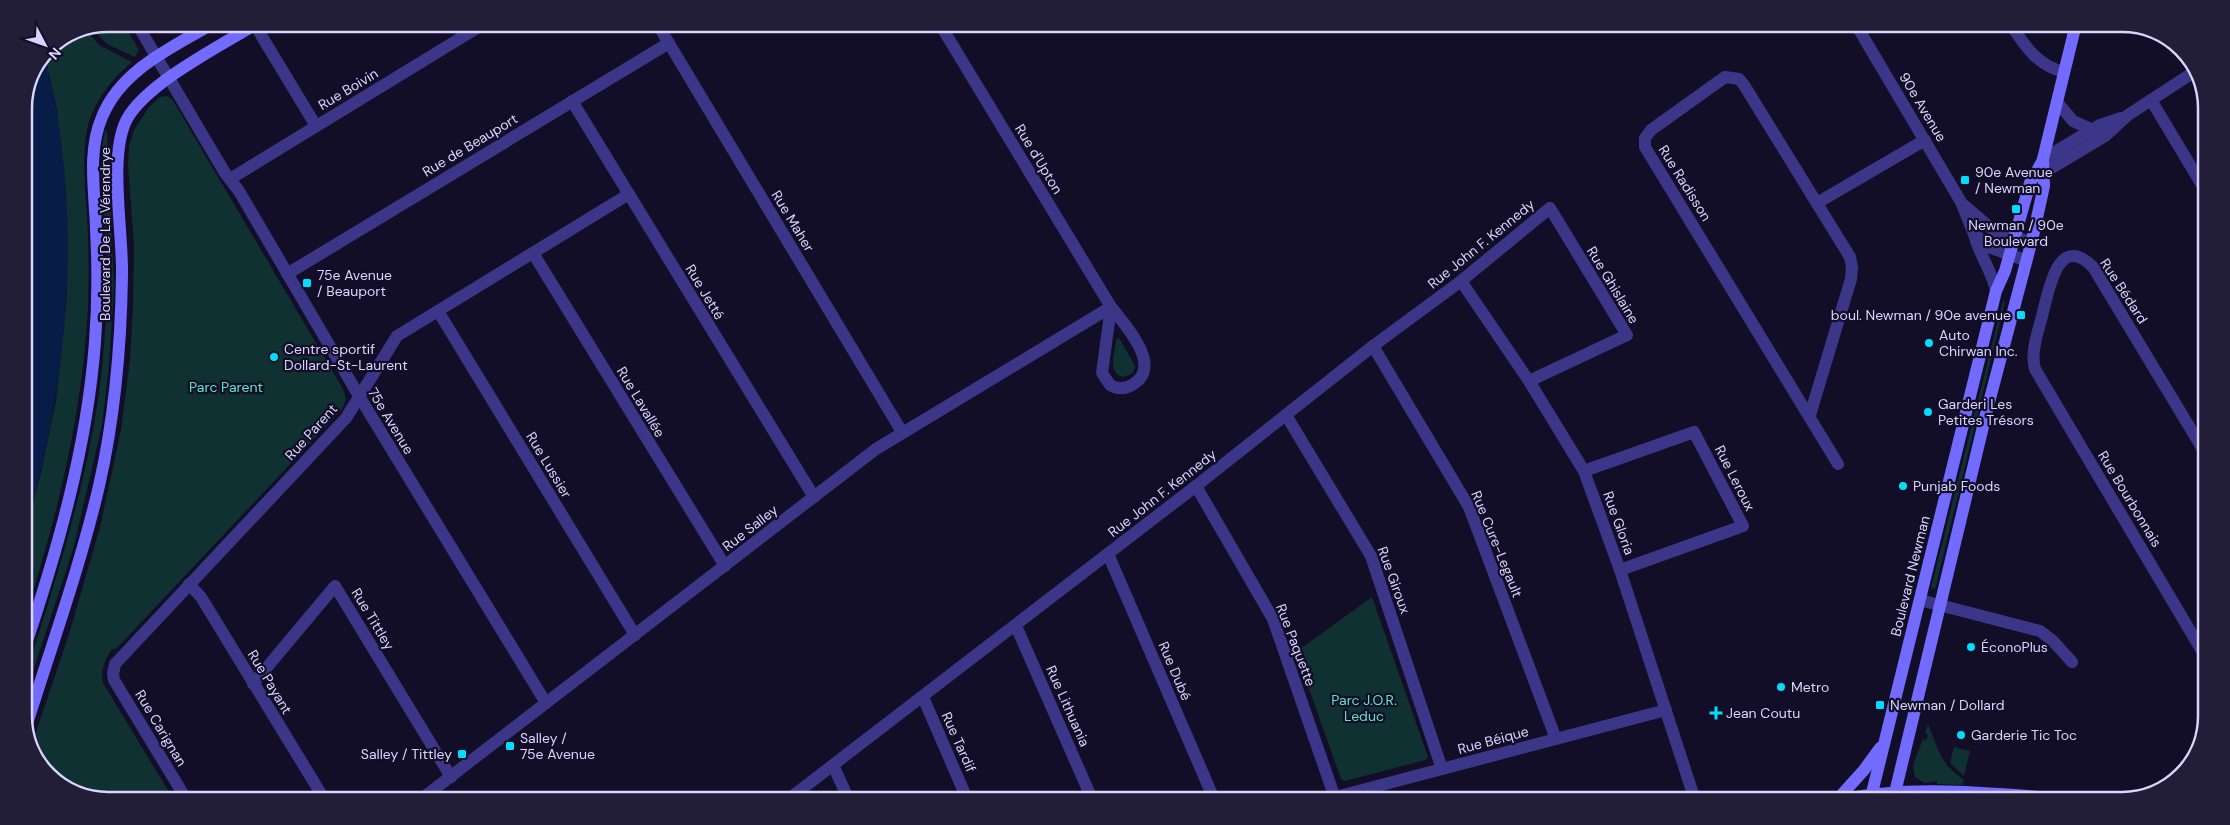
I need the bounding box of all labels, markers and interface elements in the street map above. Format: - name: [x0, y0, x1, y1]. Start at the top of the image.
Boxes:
- north arrow: [20, 20, 70, 70]
- text: N: [45, 44, 65, 63]
- street label: Rue Boivin: [315, 64, 381, 114]
- street label: 90e Avenue: [1895, 69, 1951, 145]
- street label: Rue de Beauport: [419, 109, 521, 181]
- street label: Rue d'Upton: [1011, 121, 1067, 197]
- street label: Rue Radisson: [1655, 142, 1715, 224]
- street label: Boulevard De La Vérendrye: [96, 147, 114, 321]
- place label: 90e Avenue / Newman: [1975, 163, 2053, 197]
- marker: 90e Avenue / Newman: [1959, 174, 1971, 186]
- street label: Rue Maher: [768, 187, 818, 255]
- street label: Rue John F. Kennedy: [1424, 195, 1538, 293]
- marker: Newman / 90e Boulevard: [2010, 203, 2022, 215]
- place label: Newman / 90e Boulevard: [1968, 216, 2064, 250]
- street label: Rue Ghislaine: [1583, 243, 1643, 327]
- street label: Rue Bédard: [2096, 255, 2152, 327]
- street label: Rue Jetté: [681, 261, 729, 323]
- place label: 75e Avenue / Beauport: [317, 266, 392, 300]
- marker: 75e Avenue / Beauport: [301, 277, 313, 289]
- place label: boul. Newman / 90e avenue: [1831, 306, 2011, 324]
- marker: boul. Newman / 90e avenue: [2015, 309, 2027, 321]
- place label: Auto Chirwan Inc.: [1939, 326, 2018, 360]
- marker: Auto Chirwan Inc.: [1923, 337, 1935, 349]
- place label: Centre sportif Dollard-St-Laurent: [284, 340, 408, 374]
- marker: Centre sportif Dollard-St-Laurent: [268, 351, 280, 363]
- street label: Rue Lavallée: [613, 363, 669, 441]
- park label: Parc Parent: [189, 378, 263, 396]
- street label: 75e Avenue: [364, 384, 418, 458]
- place label: Garderi Les Petites Trésors: [1938, 395, 2034, 429]
- street label: Rue Parent: [281, 400, 341, 464]
- marker: Garderi Les Petites Trésors: [1922, 406, 1934, 418]
- street label: Rue Lussier: [522, 429, 576, 501]
- street label: Rue Leroux: [1711, 442, 1759, 514]
- street label: Rue John F. Kennedy: [1104, 445, 1220, 541]
- street label: Rue Bourbonnais: [2094, 448, 2166, 550]
- place label: Punjab Foods: [1913, 477, 2000, 495]
- marker: Punjab Foods: [1897, 480, 1909, 492]
- street label: Rue Cure-Legault: [1467, 488, 1527, 600]
- street label: Rue Gloria: [1599, 489, 1639, 557]
- street label: Rue Salley: [719, 501, 781, 555]
- street label: Boulevard Newman: [1886, 514, 1934, 638]
- street label: Rue Giroux: [1374, 544, 1414, 616]
- street label: Rue Tittley: [348, 585, 399, 653]
- street label: Rue Paquette: [1272, 601, 1320, 689]
- place label: ÉconoPlus: [1981, 638, 2048, 656]
- street label: Rue Dubé: [1155, 639, 1195, 703]
- marker: ÉconoPlus: [1965, 641, 1977, 653]
- street label: Rue Payant: [244, 647, 296, 717]
- street label: Rue Lithuania: [1042, 663, 1094, 749]
- place label: Metro: [1791, 678, 1829, 696]
- marker: Metro: [1775, 681, 1787, 693]
- street label: Rue Carignan: [131, 687, 191, 769]
- park label: Parc J.O.R. Leduc: [1331, 691, 1397, 725]
- place label: Newman / Dollard: [1890, 696, 2005, 714]
- marker: Newman / Dollard: [1874, 699, 1886, 711]
- place label: Jean Coutu: [1726, 704, 1800, 722]
- marker: Jean Coutu: [1710, 707, 1722, 719]
- street label: Rue Tardif: [938, 709, 980, 775]
- street label: Rue Béique: [1456, 722, 1530, 758]
- place label: Garderie Tic Toc: [1971, 726, 2077, 744]
- place label: Salley / 75e Avenue: [520, 729, 595, 763]
- marker: Garderie Tic Toc: [1955, 729, 1967, 741]
- marker: Salley / 75e Avenue: [504, 740, 516, 752]
- place label: Salley / Tittley: [361, 745, 452, 763]
- marker: Salley / Tittley: [456, 748, 468, 760]

